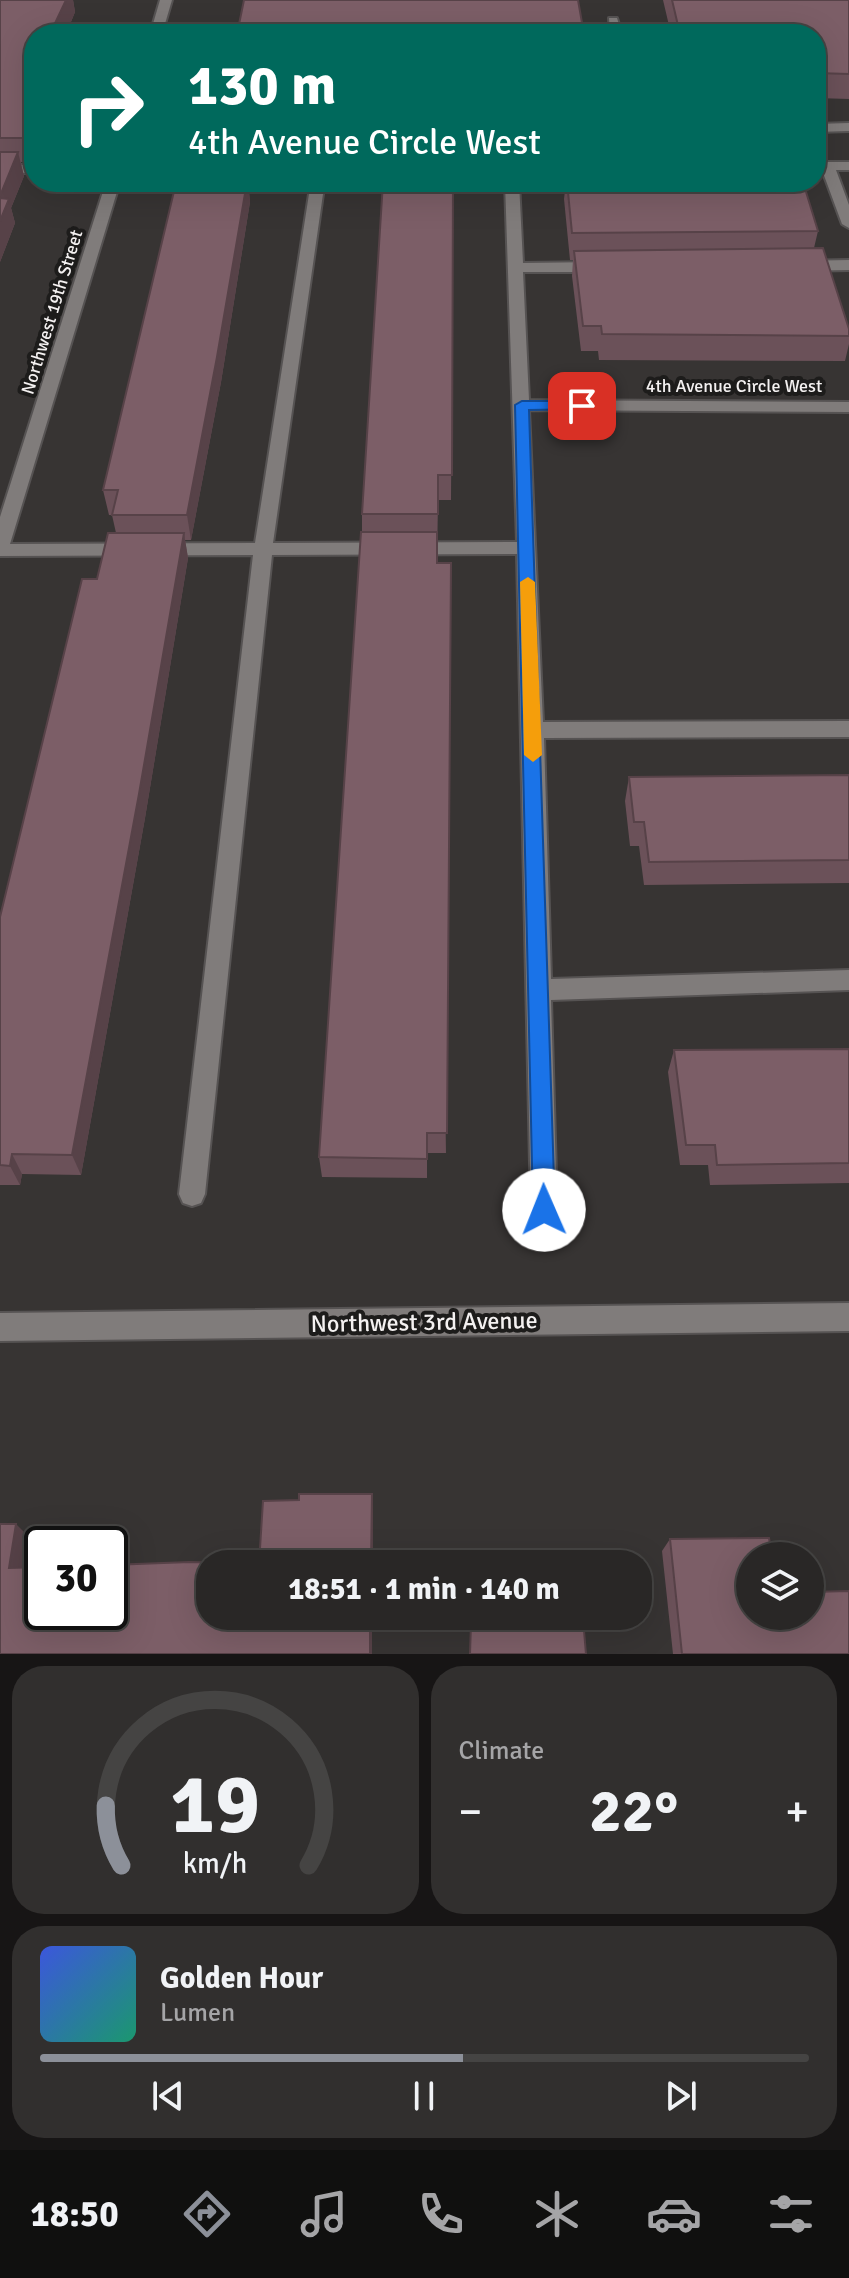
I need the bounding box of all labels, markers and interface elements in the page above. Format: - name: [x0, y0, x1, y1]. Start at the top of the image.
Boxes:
- text: 130 m: [188, 51, 336, 120]
- icon: right: [56, 56, 160, 160]
- text: 4th Avenue Circle West: [188, 120, 541, 165]
- street label: Northwest 19th Street: [17, 227, 87, 397]
- pin: [548, 372, 616, 440]
- street label: 4th Avenue Circle West: [646, 375, 822, 397]
- icon: arrive: [560, 384, 604, 428]
- position arrow: [502, 1168, 586, 1252]
- street label: Northwest 3rd Avenue: [310, 1305, 538, 1339]
- speed limit sign: 30: [24, 1526, 128, 1630]
- map controls: [736, 1542, 824, 1630]
- button: layers: [736, 1542, 824, 1630]
- text: 18:51 · 1 min · 140 m: [288, 1571, 560, 1608]
- text: Climate: [459, 1735, 544, 1767]
- text: 19: [170, 1754, 260, 1856]
- text: 22°: [589, 1775, 678, 1849]
- text: −: [459, 1785, 482, 1839]
- text: +: [785, 1785, 809, 1839]
- text: km/h: [183, 1846, 248, 1881]
- text: Golden Hour: [160, 1960, 323, 1997]
- text: Lumen: [160, 1997, 235, 2029]
- icon: previous: [146, 2074, 190, 2118]
- icon: pause: [402, 2074, 446, 2118]
- icon: next: [659, 2074, 703, 2118]
- icon: directions: [179, 2186, 235, 2242]
- icon: music: [296, 2186, 352, 2242]
- icon: phone: [413, 2186, 469, 2242]
- icon: climate: [529, 2186, 585, 2242]
- icon: car: [646, 2186, 702, 2242]
- icon: filters: [763, 2186, 819, 2242]
- text: 18:50: [30, 2192, 119, 2237]

